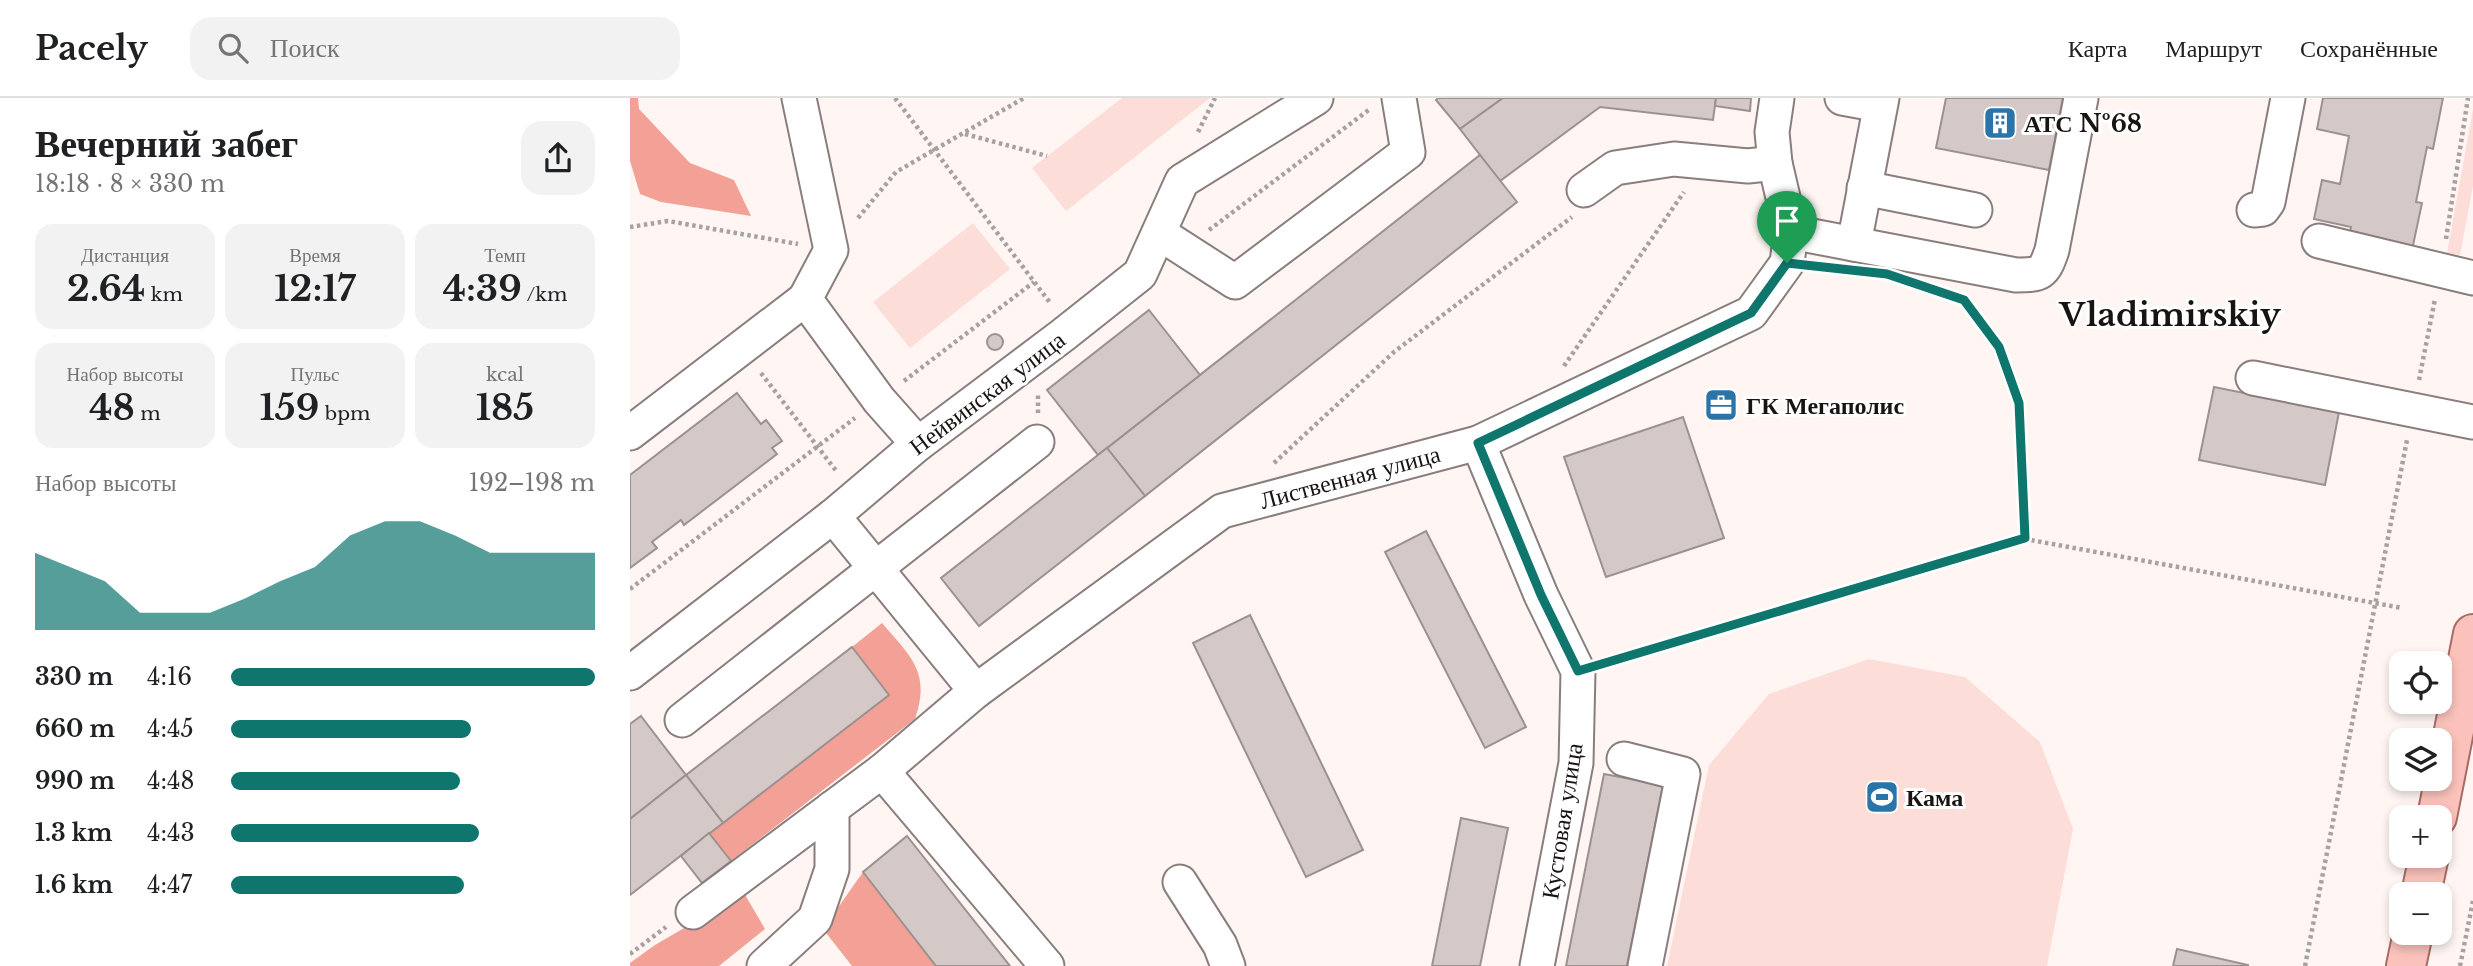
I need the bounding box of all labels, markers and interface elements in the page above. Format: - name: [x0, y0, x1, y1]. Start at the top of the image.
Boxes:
- search box: [190, 17, 680, 80]
- text: Pacely: [35, 28, 148, 69]
- icon: search: [214, 29, 252, 67]
- text: Поиск: [270, 32, 340, 64]
- text: Карта: [2068, 34, 2127, 63]
- text: Маршрут: [2165, 34, 2262, 63]
- text: Сохранённые: [2300, 34, 2438, 63]
- building icon: АТС №68: [1981, 104, 2019, 142]
- place label: АТС №68: [2024, 109, 2142, 138]
- text: Вечерний забег: [35, 120, 298, 167]
- button: share: [521, 121, 595, 195]
- text: 18:18 · 8 × 330 m: [35, 170, 225, 198]
- pin: [1757, 191, 1817, 263]
- icon: arrive: [1768, 202, 1806, 240]
- text: Дистанция: [81, 244, 169, 267]
- text: Время: [289, 244, 341, 267]
- text: Темп: [484, 244, 526, 267]
- text: 2.64: [67, 267, 145, 310]
- text: 12:17: [274, 267, 356, 310]
- text: 4:39: [443, 267, 522, 310]
- text: km: [145, 283, 183, 306]
- text: /km: [522, 283, 567, 306]
- district label: Vladimirskiy: [2058, 295, 2281, 335]
- street label: Нейвинская улица: [903, 325, 1071, 461]
- text: Набор высоты: [67, 363, 183, 386]
- text: Пульс: [291, 363, 339, 386]
- text: kcal: [486, 363, 524, 386]
- text: 48: [89, 386, 135, 429]
- text: 159: [260, 386, 319, 429]
- text: 185: [476, 386, 534, 429]
- office icon: ГК Мегаполис: [1702, 386, 1740, 424]
- place label: ГК Мегаполис: [1746, 391, 1904, 420]
- text: m: [135, 402, 161, 425]
- text: bpm: [319, 402, 370, 425]
- street label: Лиственная улица: [1257, 439, 1444, 515]
- text: Набор высоты: [35, 469, 176, 497]
- text: 192–198 m: [469, 469, 595, 497]
- map controls: [2389, 651, 2452, 945]
- button: locate: [2389, 651, 2452, 714]
- text: 330 m: [35, 663, 113, 691]
- text: 4:16: [147, 663, 192, 691]
- text: 660 m: [35, 715, 115, 743]
- text: 4:45: [147, 715, 194, 743]
- button: layers: [2389, 728, 2452, 791]
- street label: Кустовая улица: [1535, 740, 1589, 901]
- text: 990 m: [35, 767, 115, 795]
- text: 4:48: [147, 767, 194, 795]
- sports icon: Кама: [1863, 778, 1901, 816]
- place label: Кама: [1906, 783, 1963, 812]
- button: +: [2389, 805, 2452, 868]
- text: 1.3 km: [35, 819, 113, 847]
- text: 4:43: [147, 819, 195, 847]
- text: 1.6 km: [35, 871, 113, 899]
- text: 4:47: [147, 871, 192, 899]
- button: −: [2389, 882, 2452, 945]

